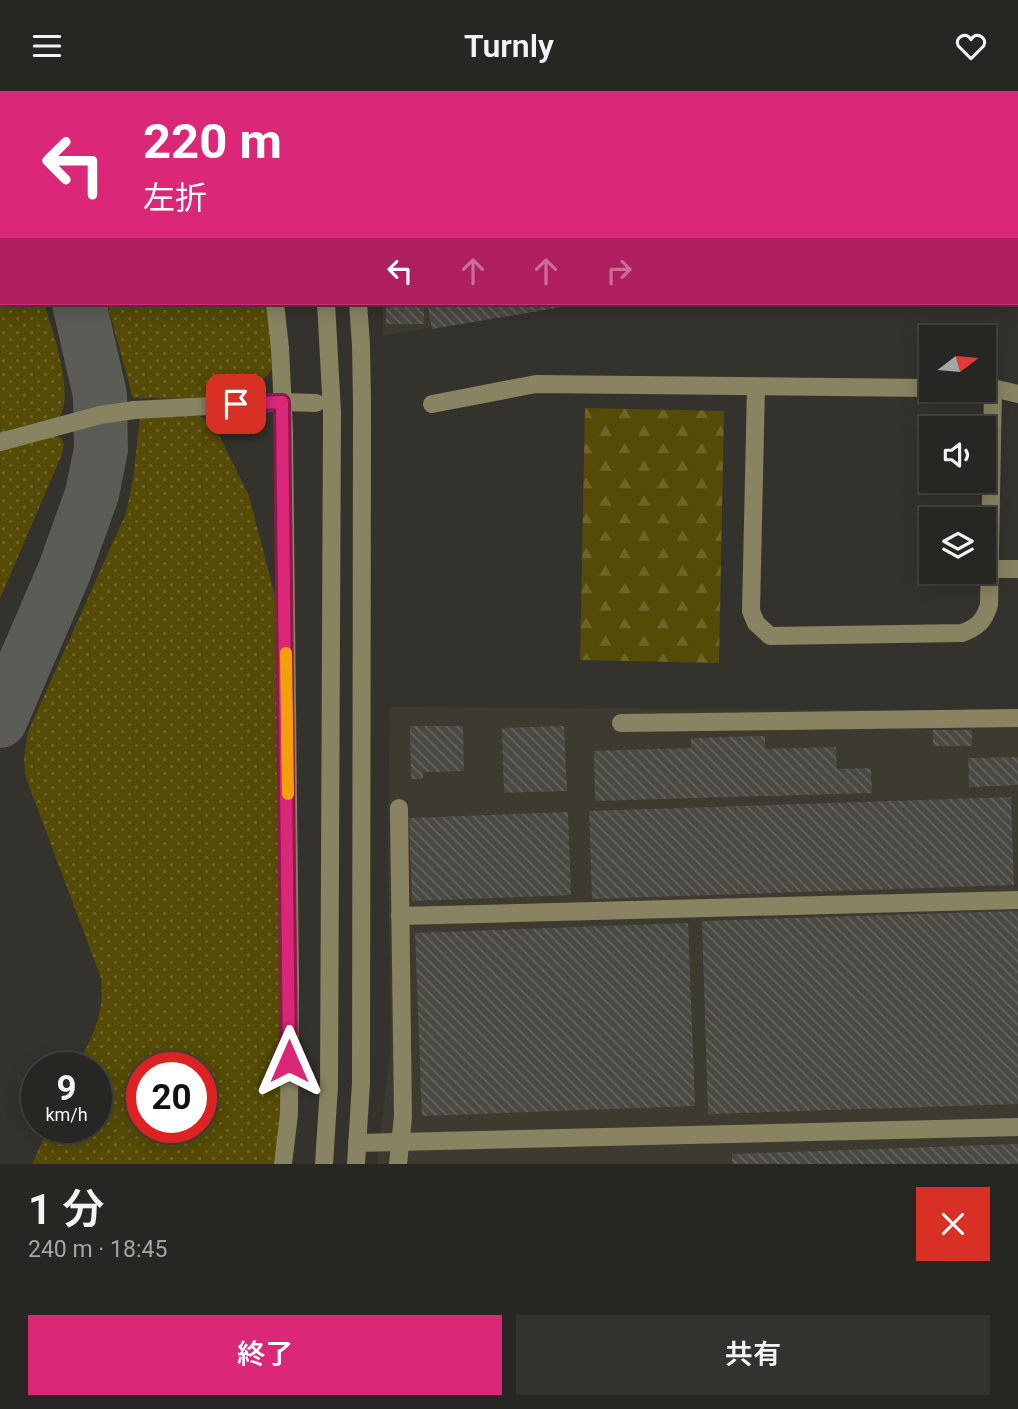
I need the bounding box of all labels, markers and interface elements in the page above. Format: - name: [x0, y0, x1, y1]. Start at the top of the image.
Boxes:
- icon: menu: [28, 27, 66, 65]
- text: Turnly: [464, 27, 554, 65]
- icon: heart: [952, 27, 990, 65]
- text: 220 m: [143, 113, 282, 170]
- icon: left: [28, 119, 119, 210]
- text: 左折: [143, 179, 207, 217]
- icon: left: [381, 252, 419, 290]
- icon: ahead: [454, 252, 492, 290]
- icon: ahead: [527, 252, 565, 290]
- icon: right: [600, 252, 638, 290]
- north arrow: [919, 325, 996, 403]
- map controls: [919, 325, 996, 584]
- pin: [206, 374, 266, 434]
- icon: arrive: [217, 385, 255, 423]
- button: sound: [919, 416, 996, 493]
- button: layers: [919, 507, 996, 584]
- position arrow: [252, 1024, 326, 1098]
- speed limit sign: 20: [126, 1052, 217, 1143]
- text: 9: [56, 1068, 77, 1109]
- text: km/h: [45, 1104, 88, 1125]
- text: 1 分: [28, 1185, 104, 1234]
- button: close: [916, 1187, 990, 1261]
- text: 240 m · 18:45: [28, 1236, 167, 1263]
- button: 終了: [28, 1315, 502, 1395]
- button: 共有: [516, 1315, 990, 1395]

